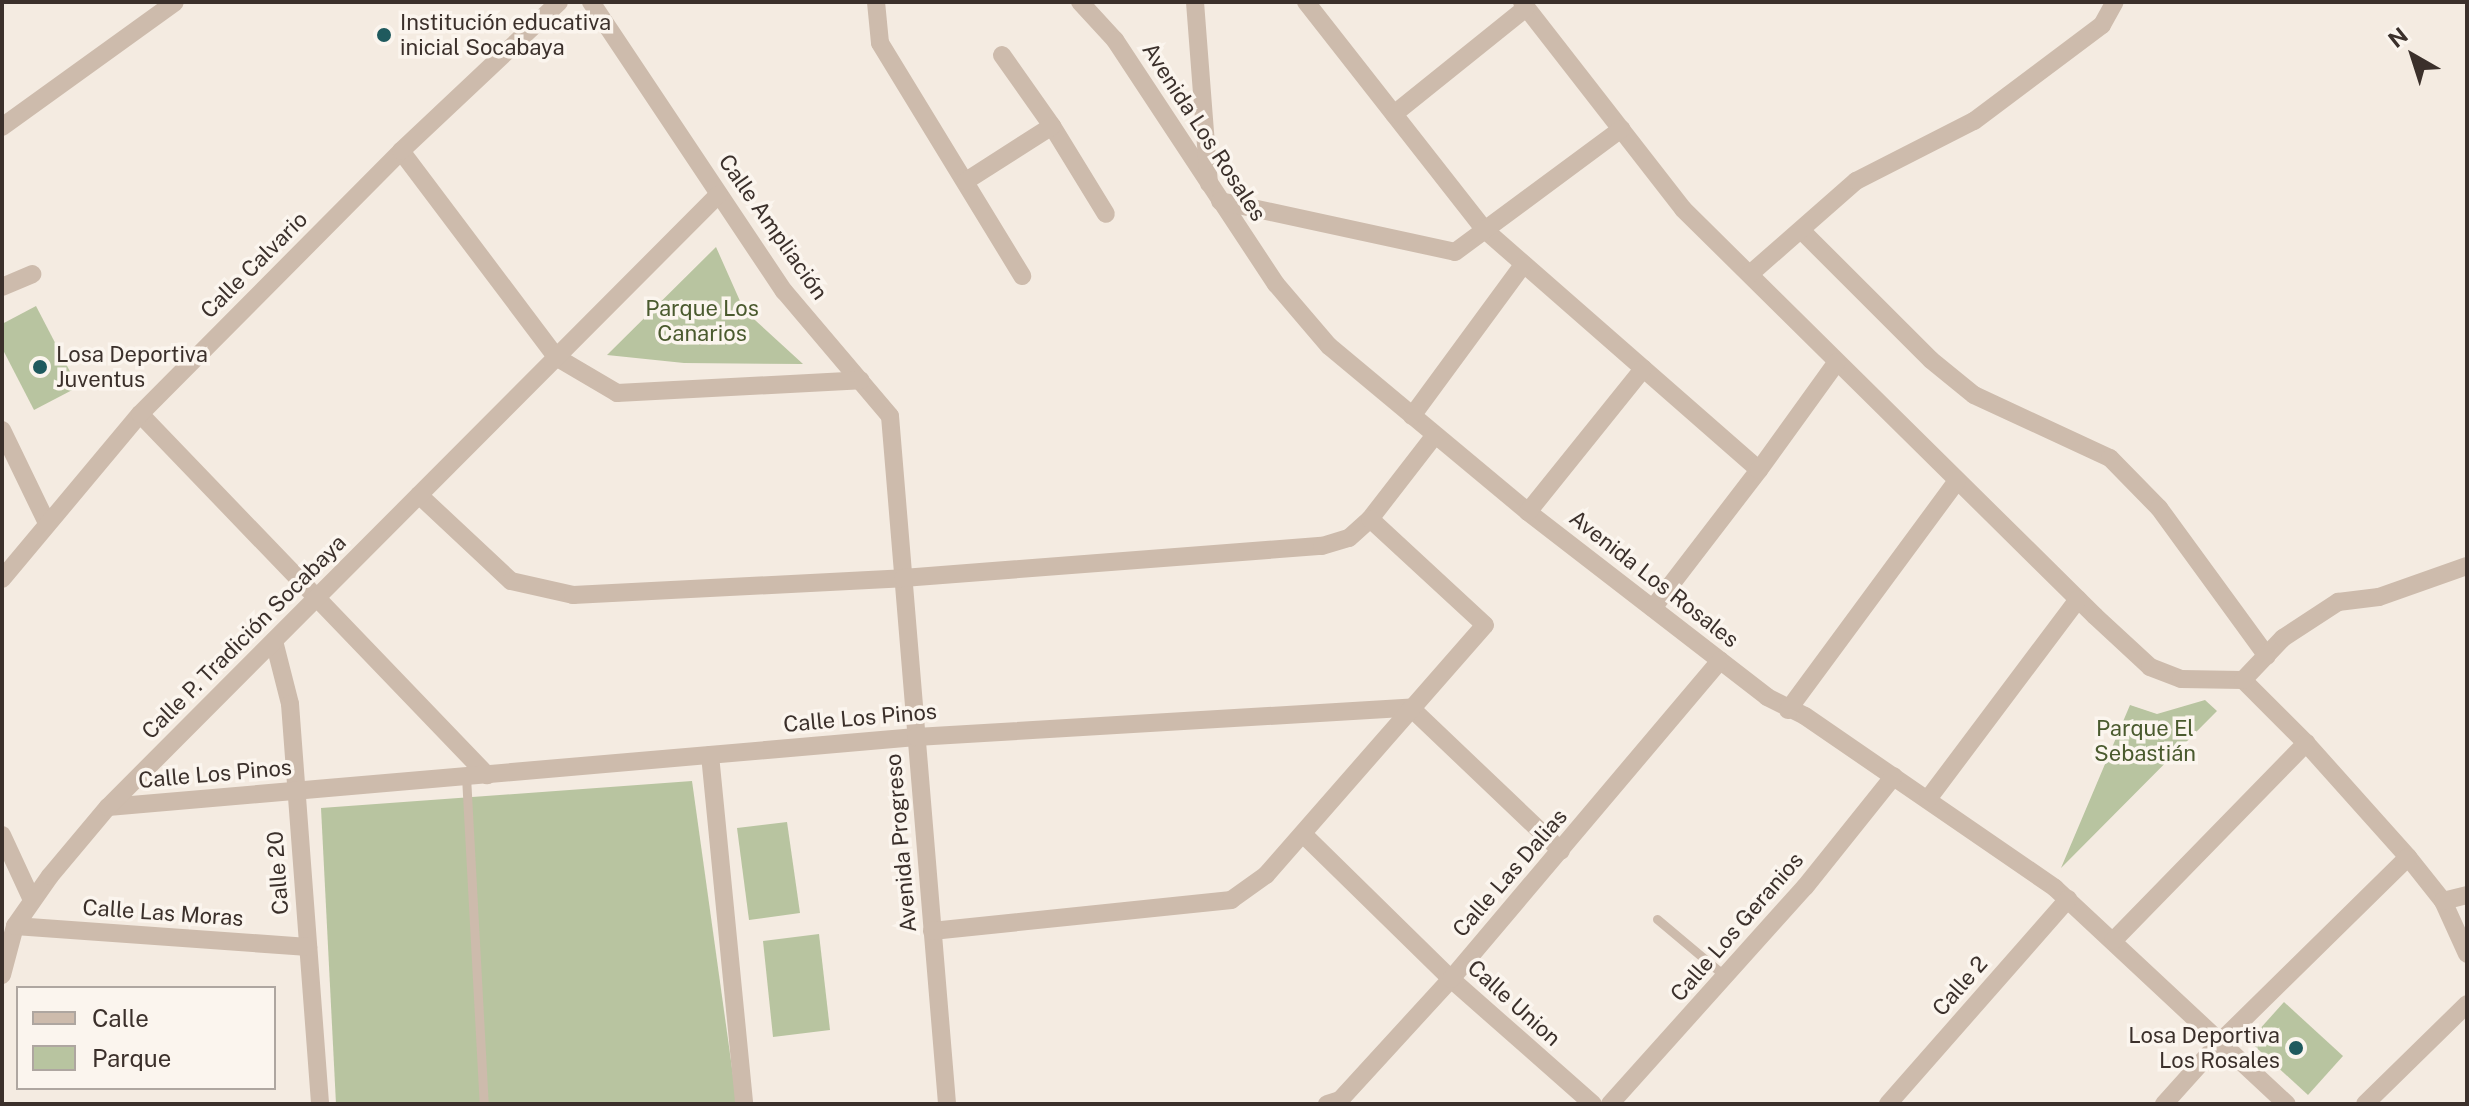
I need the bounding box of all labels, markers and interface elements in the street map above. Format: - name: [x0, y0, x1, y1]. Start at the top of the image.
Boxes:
- place label: Institución educativa inicial Socabaya: [400, 9, 612, 60]
- north arrow: [2373, 16, 2453, 96]
- text: N: [2383, 22, 2413, 53]
- marker: Institución educativa inicial Socabaya: [375, 26, 393, 44]
- street label: Avenida Los Rosales: [1136, 38, 1272, 226]
- street label: Calle Ampliación: [713, 149, 833, 305]
- street label: Calle Calvario: [195, 206, 313, 324]
- park label: Parque Los Canarios: [645, 295, 759, 346]
- place label: Losa Deportiva Juventus: [56, 341, 208, 392]
- marker: Losa Deportiva Juventus: [31, 358, 49, 376]
- street label: Avenida Los Rosales: [1564, 505, 1744, 653]
- street label: Calle P. Tradición Socabaya: [136, 529, 352, 745]
- street label: Calle Los Pinos: [782, 698, 938, 738]
- park label: Parque El Sebastián: [2094, 715, 2196, 766]
- street label: Avenida Progreso: [880, 753, 922, 933]
- street label: Calle Los Pinos: [137, 754, 293, 794]
- street label: Calle Las Dalias: [1447, 804, 1573, 942]
- street label: Calle 20: [262, 830, 294, 916]
- street label: Calle Los Geranios: [1665, 847, 1809, 1007]
- street label: Calle Las Moras: [82, 894, 244, 932]
- street label: Calle 2: [1927, 951, 1993, 1021]
- street label: Calle Union: [1462, 954, 1566, 1052]
- legend: [16, 986, 276, 1090]
- text: Calle: [92, 1004, 149, 1032]
- place label: Losa Deportiva Los Rosales: [2128, 1022, 2280, 1074]
- marker: Losa Deportiva Los Rosales: [2287, 1039, 2305, 1057]
- text: Parque: [92, 1044, 171, 1072]

